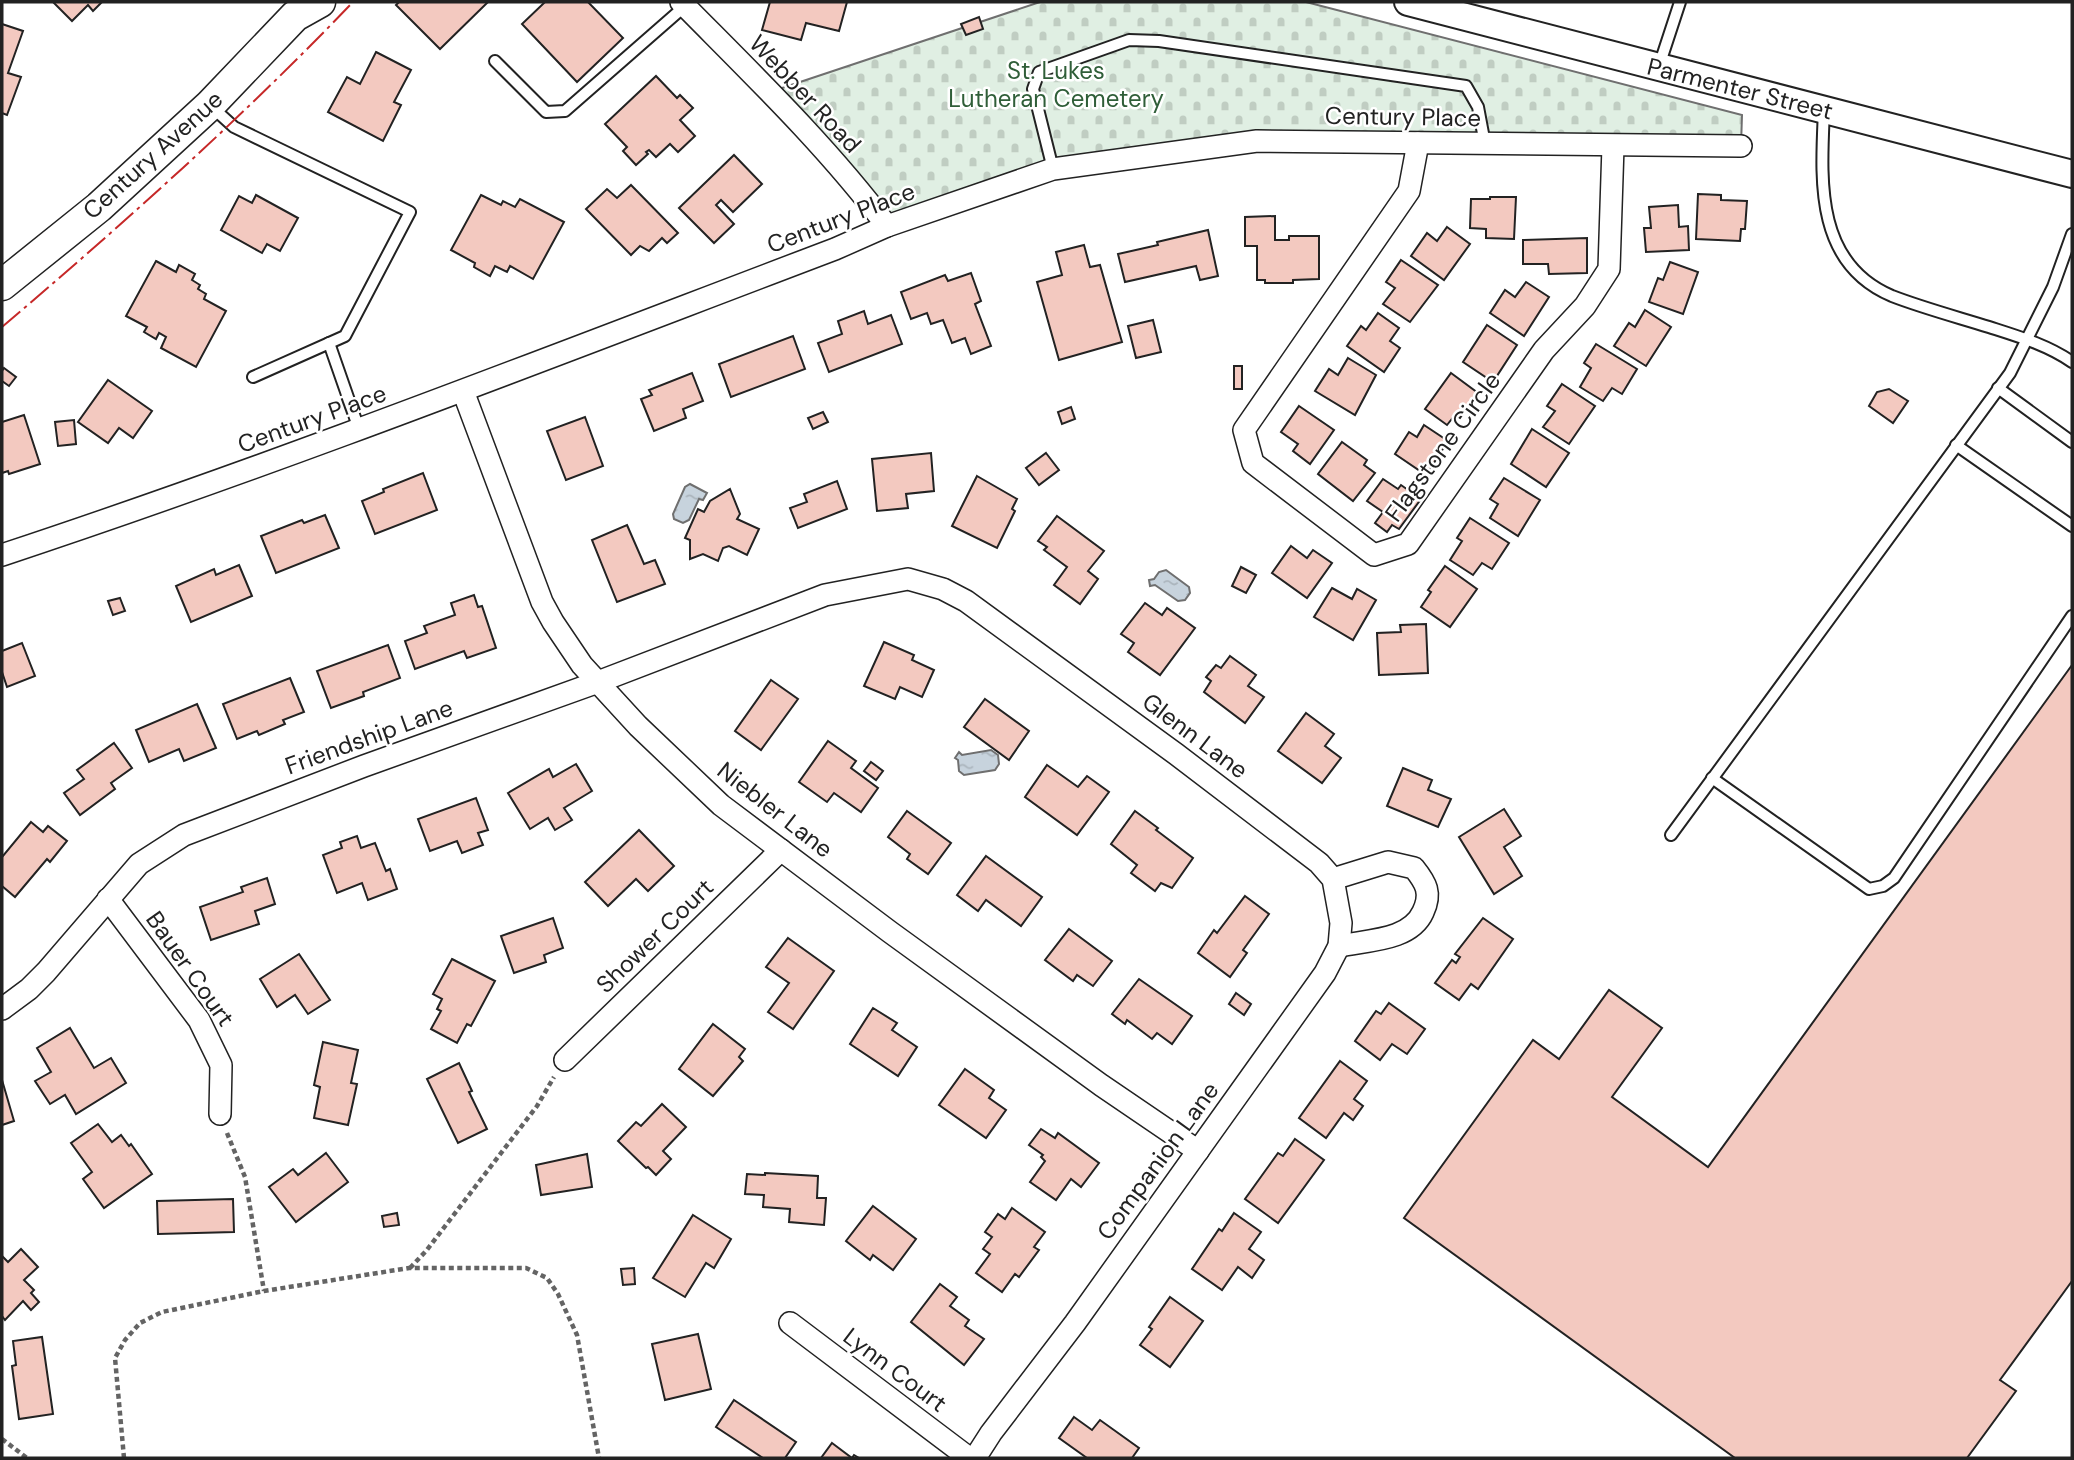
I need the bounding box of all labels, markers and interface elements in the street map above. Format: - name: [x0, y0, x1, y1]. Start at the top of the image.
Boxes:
- street label: Webber Road: [743, 28, 868, 159]
- street label: Parmenter Street: [1644, 50, 1836, 127]
- park label: St. Lukes Lutheran Cemetery: [948, 55, 1164, 114]
- street label: Century Avenue: [76, 84, 229, 226]
- street label: Century Place: [1325, 100, 1481, 133]
- street label: Century Place: [762, 175, 919, 260]
- street label: Flagstone Circle: [1378, 366, 1507, 528]
- street label: Century Place: [233, 377, 390, 460]
- street label: Glenn Lane: [1136, 686, 1254, 785]
- street label: Friendship Lane: [281, 692, 457, 781]
- street label: Niebler Lane: [711, 755, 839, 864]
- street label: Shower Court: [589, 872, 720, 999]
- street label: Bauer Court: [139, 905, 241, 1032]
- street label: Companion Lane: [1090, 1076, 1225, 1246]
- street label: Lynn Court: [837, 1321, 953, 1419]

